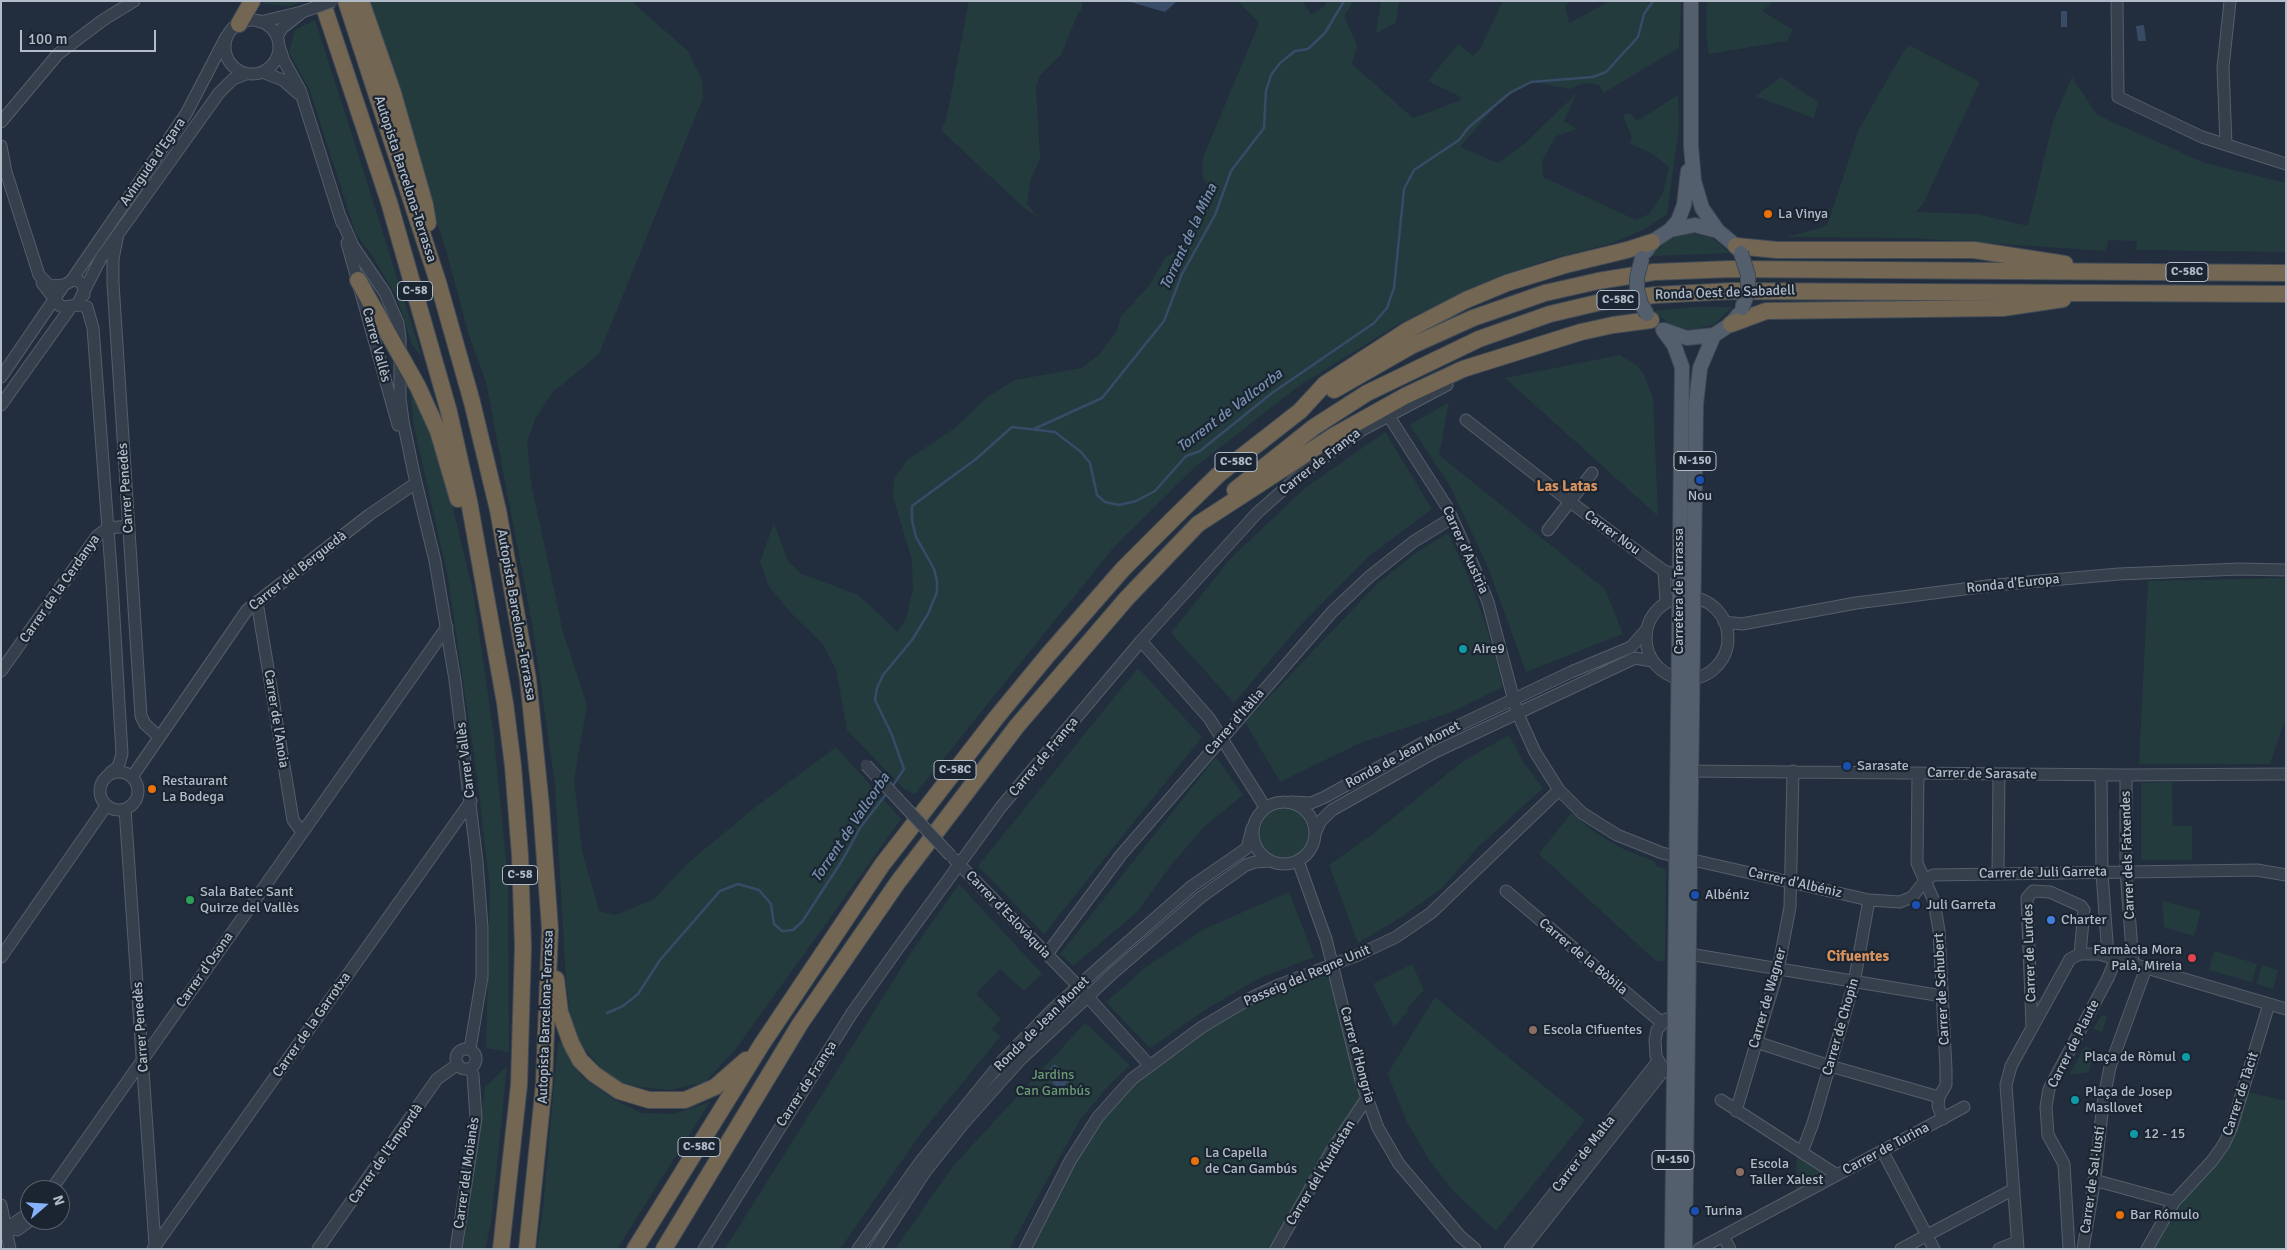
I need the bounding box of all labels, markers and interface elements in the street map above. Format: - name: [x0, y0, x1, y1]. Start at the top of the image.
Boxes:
- scale bar: [22, 20, 159, 52]
- text: 100 m: [28, 30, 68, 48]
- street label: Autopista Barcelona-Terrassa: [370, 94, 440, 264]
- street label: Avinguda d'Egara: [116, 115, 190, 209]
- water label: Torrent de la Mina: [1157, 181, 1221, 293]
- place label: La Vinya: [1778, 206, 1828, 222]
- marker: La Vinya: [1762, 208, 1774, 220]
- road number: C-58C: [2166, 262, 2208, 282]
- road number: C-58: [398, 282, 432, 300]
- street label: Ronda Oest de Sabadell: [1655, 282, 1795, 304]
- road number: C-58C: [1597, 290, 1639, 310]
- street label: Carrer Vallès: [358, 306, 394, 384]
- water label: Torrent de Vallcorba: [1174, 365, 1286, 457]
- street label: Carrer de França: [1276, 425, 1364, 499]
- street label: Carrer Penedès: [114, 442, 138, 534]
- road number: C-58C: [1215, 452, 1257, 472]
- road number: N-150: [1674, 452, 1716, 471]
- marker: Nou: [1694, 474, 1706, 486]
- district label: Las Latas: [1537, 478, 1597, 496]
- place label: Nou: [1688, 488, 1712, 504]
- street label: Carrer d'Austria: [1438, 503, 1492, 597]
- street label: Carrer Nou: [1581, 507, 1643, 559]
- street label: Carrer del Berguedà: [246, 528, 350, 614]
- street label: Autopista Barcelona-Terrassa: [493, 528, 539, 702]
- street label: Carretera de Terrassa: [1671, 528, 1687, 654]
- street label: Carrer de la Cerdanya: [16, 532, 104, 646]
- street label: Ronda d'Europa: [1966, 571, 2060, 597]
- place label: Aire9: [1473, 641, 1505, 657]
- marker: Aire9: [1457, 643, 1469, 655]
- street label: Carrer de l'Anoia: [260, 669, 292, 769]
- street label: Carrer d'Itàlia: [1202, 686, 1268, 758]
- street label: Carrer de França: [1006, 714, 1082, 800]
- street label: Ronda de Jean Monet: [1343, 718, 1463, 792]
- street label: Carrer Vallès: [453, 721, 479, 799]
- place label: Sarasate: [1857, 758, 1909, 774]
- road number: C-58C: [934, 760, 976, 780]
- marker: Sarasate: [1841, 760, 1853, 772]
- street label: Carrer de Sarasate: [1927, 765, 2037, 783]
- water label: Torrent de Vallcorba: [808, 770, 894, 886]
- place label: Restaurant La Bodega: [162, 773, 228, 806]
- marker: Restaurant La Bodega: [146, 783, 158, 795]
- street label: Carrer dels Fatxendes: [2117, 790, 2139, 920]
- street label: Carrer de Juli Garreta: [1979, 863, 2107, 883]
- street label: Carrer d'Albéniz: [1747, 864, 1843, 902]
- road number: C-58: [502, 866, 538, 884]
- street label: Carrer d'Eslovàquia: [962, 868, 1054, 962]
- place label: Sala Batec Sant Quirze del Vallès: [200, 884, 299, 916]
- place label: Albéniz: [1705, 887, 1750, 903]
- marker: Albéniz: [1689, 889, 1701, 901]
- marker: Sala Batec Sant Quirze del Vallès: [184, 894, 196, 906]
- place label: Juli Garreta: [1926, 897, 1996, 913]
- marker: Juli Garreta: [1910, 899, 1922, 911]
- street label: Carrer de Lurdes: [2020, 904, 2040, 1002]
- place label: Charter: [2061, 912, 2107, 928]
- marker: Charter: [2045, 914, 2057, 926]
- street label: Carrer de la Bòbila: [1535, 915, 1631, 999]
- street label: Carrer d'Osona: [173, 929, 237, 1011]
- street label: Autopista Barcelona-Terrassa: [535, 930, 557, 1104]
- street label: Carrer de Schubert: [1931, 932, 1953, 1046]
- street label: Passeig del Regne Unit: [1241, 942, 1373, 1010]
- place label: Farmàcia Mora Palà, Mireia: [2093, 942, 2182, 974]
- street label: Carrer de Wagner: [1746, 946, 1790, 1050]
- district label: Cifuentes: [1827, 948, 1889, 966]
- marker: Farmàcia Mora Palà, Mireia: [2186, 952, 2198, 964]
- street label: Carrer de la Garrotxa: [269, 969, 355, 1081]
- street label: Ronda de Jean Monet: [991, 973, 1093, 1075]
- street label: Carrer de Chopin: [1819, 976, 1863, 1078]
- street label: Carrer Penedès: [129, 981, 153, 1073]
- street label: Carrer de Plaute: [2045, 997, 2103, 1091]
- street label: Carrer d'Hongria: [1336, 1005, 1378, 1105]
- place label: Escola Cifuentes: [1543, 1022, 1642, 1038]
- marker: Escola Cifuentes: [1527, 1024, 1539, 1036]
- street label: Carrer de França: [773, 1038, 841, 1130]
- place label: Plaça de Ròmul: [2084, 1049, 2176, 1065]
- street label: Carrer de Tàcit: [2220, 1050, 2262, 1138]
- marker: Plaça de Ròmul: [2180, 1051, 2192, 1063]
- park label: Jardins Can Gambús: [1016, 1067, 1090, 1100]
- place label: Plaça de Josep Masllovet: [2085, 1084, 2173, 1116]
- marker: Plaça de Josep Masllovet: [2069, 1094, 2081, 1106]
- street label: Carrer de l'Empordà: [345, 1101, 427, 1207]
- street label: Carrer de Malta: [1549, 1112, 1619, 1196]
- street label: Carrer del Moianès: [451, 1116, 483, 1230]
- street label: Carrer del Kurdistan: [1283, 1117, 1359, 1229]
- street label: Carrer de Turina: [1840, 1119, 1932, 1179]
- street label: Carrer de Sal·lustí: [2077, 1125, 2109, 1235]
- place label: 12 - 15: [2144, 1126, 2185, 1142]
- marker: 12 - 15: [2128, 1128, 2140, 1140]
- road number: C-58C: [678, 1138, 720, 1156]
- place label: La Capella de Can Gambús: [1205, 1145, 1297, 1178]
- road number: N-150: [1652, 1150, 1694, 1170]
- marker: La Capella de Can Gambús: [1189, 1155, 1201, 1167]
- place label: Escola Taller Xalest: [1750, 1156, 1823, 1188]
- marker: Escola Taller Xalest: [1734, 1166, 1746, 1178]
- north arrow: [20, 1180, 70, 1230]
- text: N: [49, 1193, 68, 1208]
- place label: Turina: [1705, 1203, 1742, 1219]
- marker: Turina: [1689, 1205, 1701, 1217]
- place label: Bar Rómulo: [2130, 1207, 2199, 1223]
- marker: Bar Rómulo: [2114, 1209, 2126, 1221]

